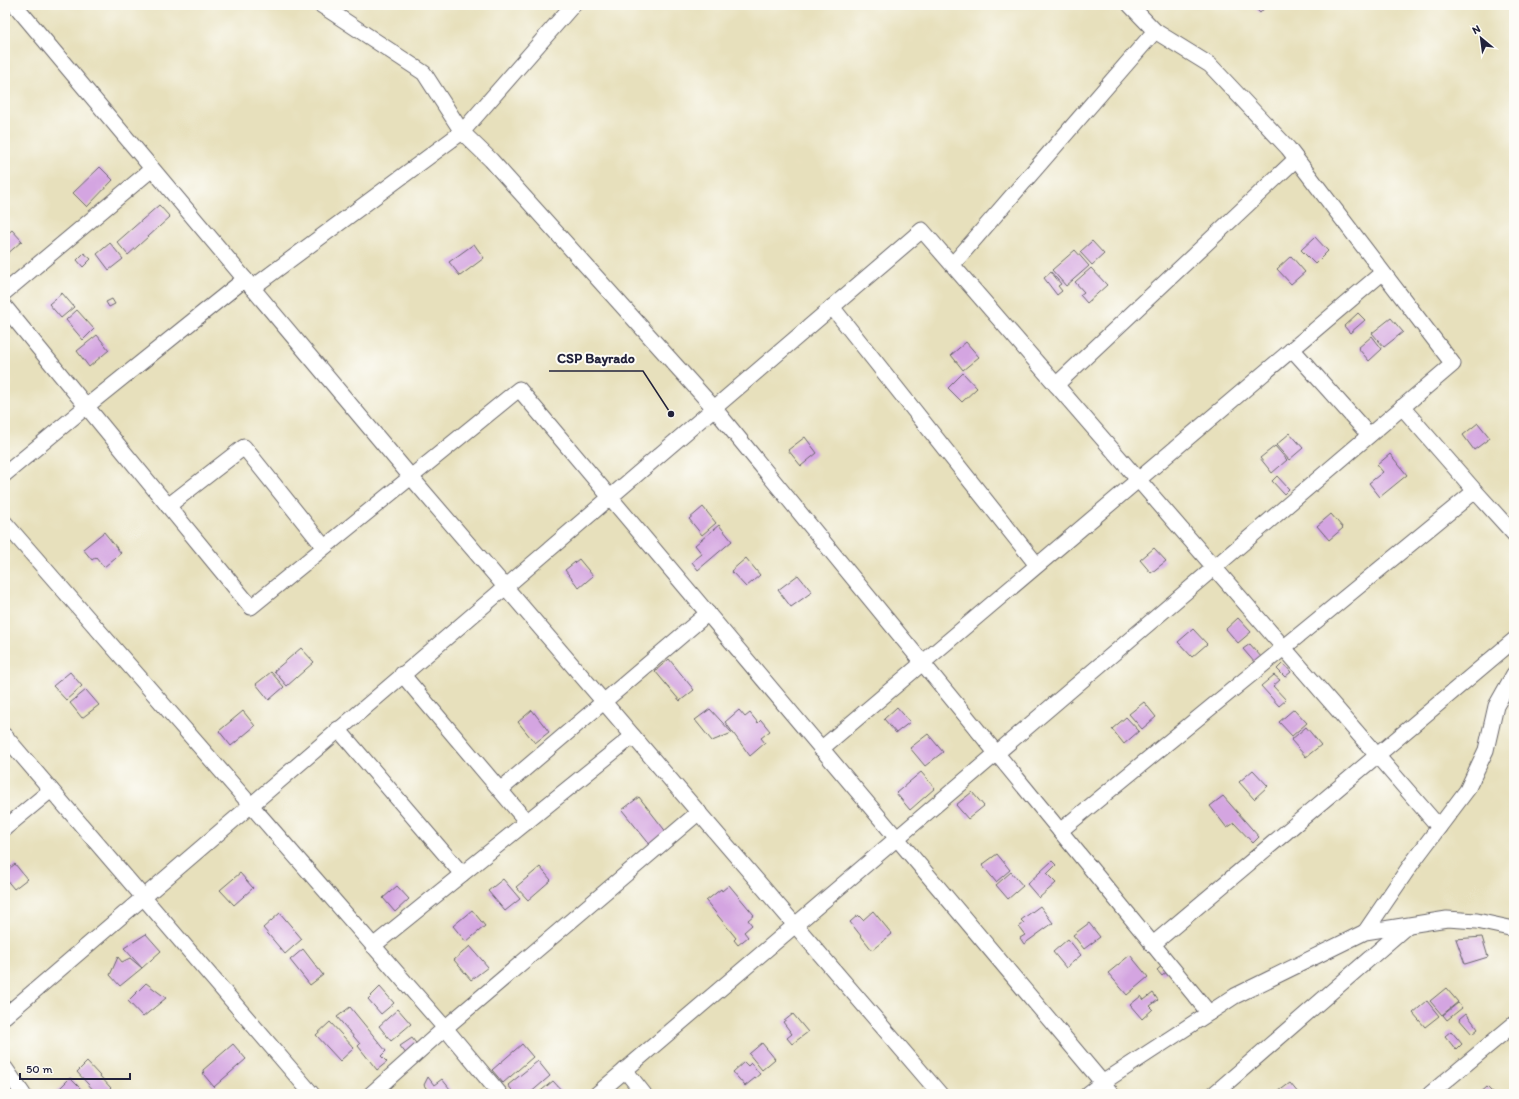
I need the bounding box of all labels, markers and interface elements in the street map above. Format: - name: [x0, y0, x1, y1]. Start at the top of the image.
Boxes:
- north arrow: [1461, 18, 1501, 58]
- text: N: [1470, 22, 1483, 37]
- callout: CSP Bayrado: [549, 345, 643, 371]
- text: CSP Bayrado: [557, 350, 635, 367]
- scale bar: [20, 1055, 130, 1081]
- text: 50 m: [26, 1062, 52, 1076]

